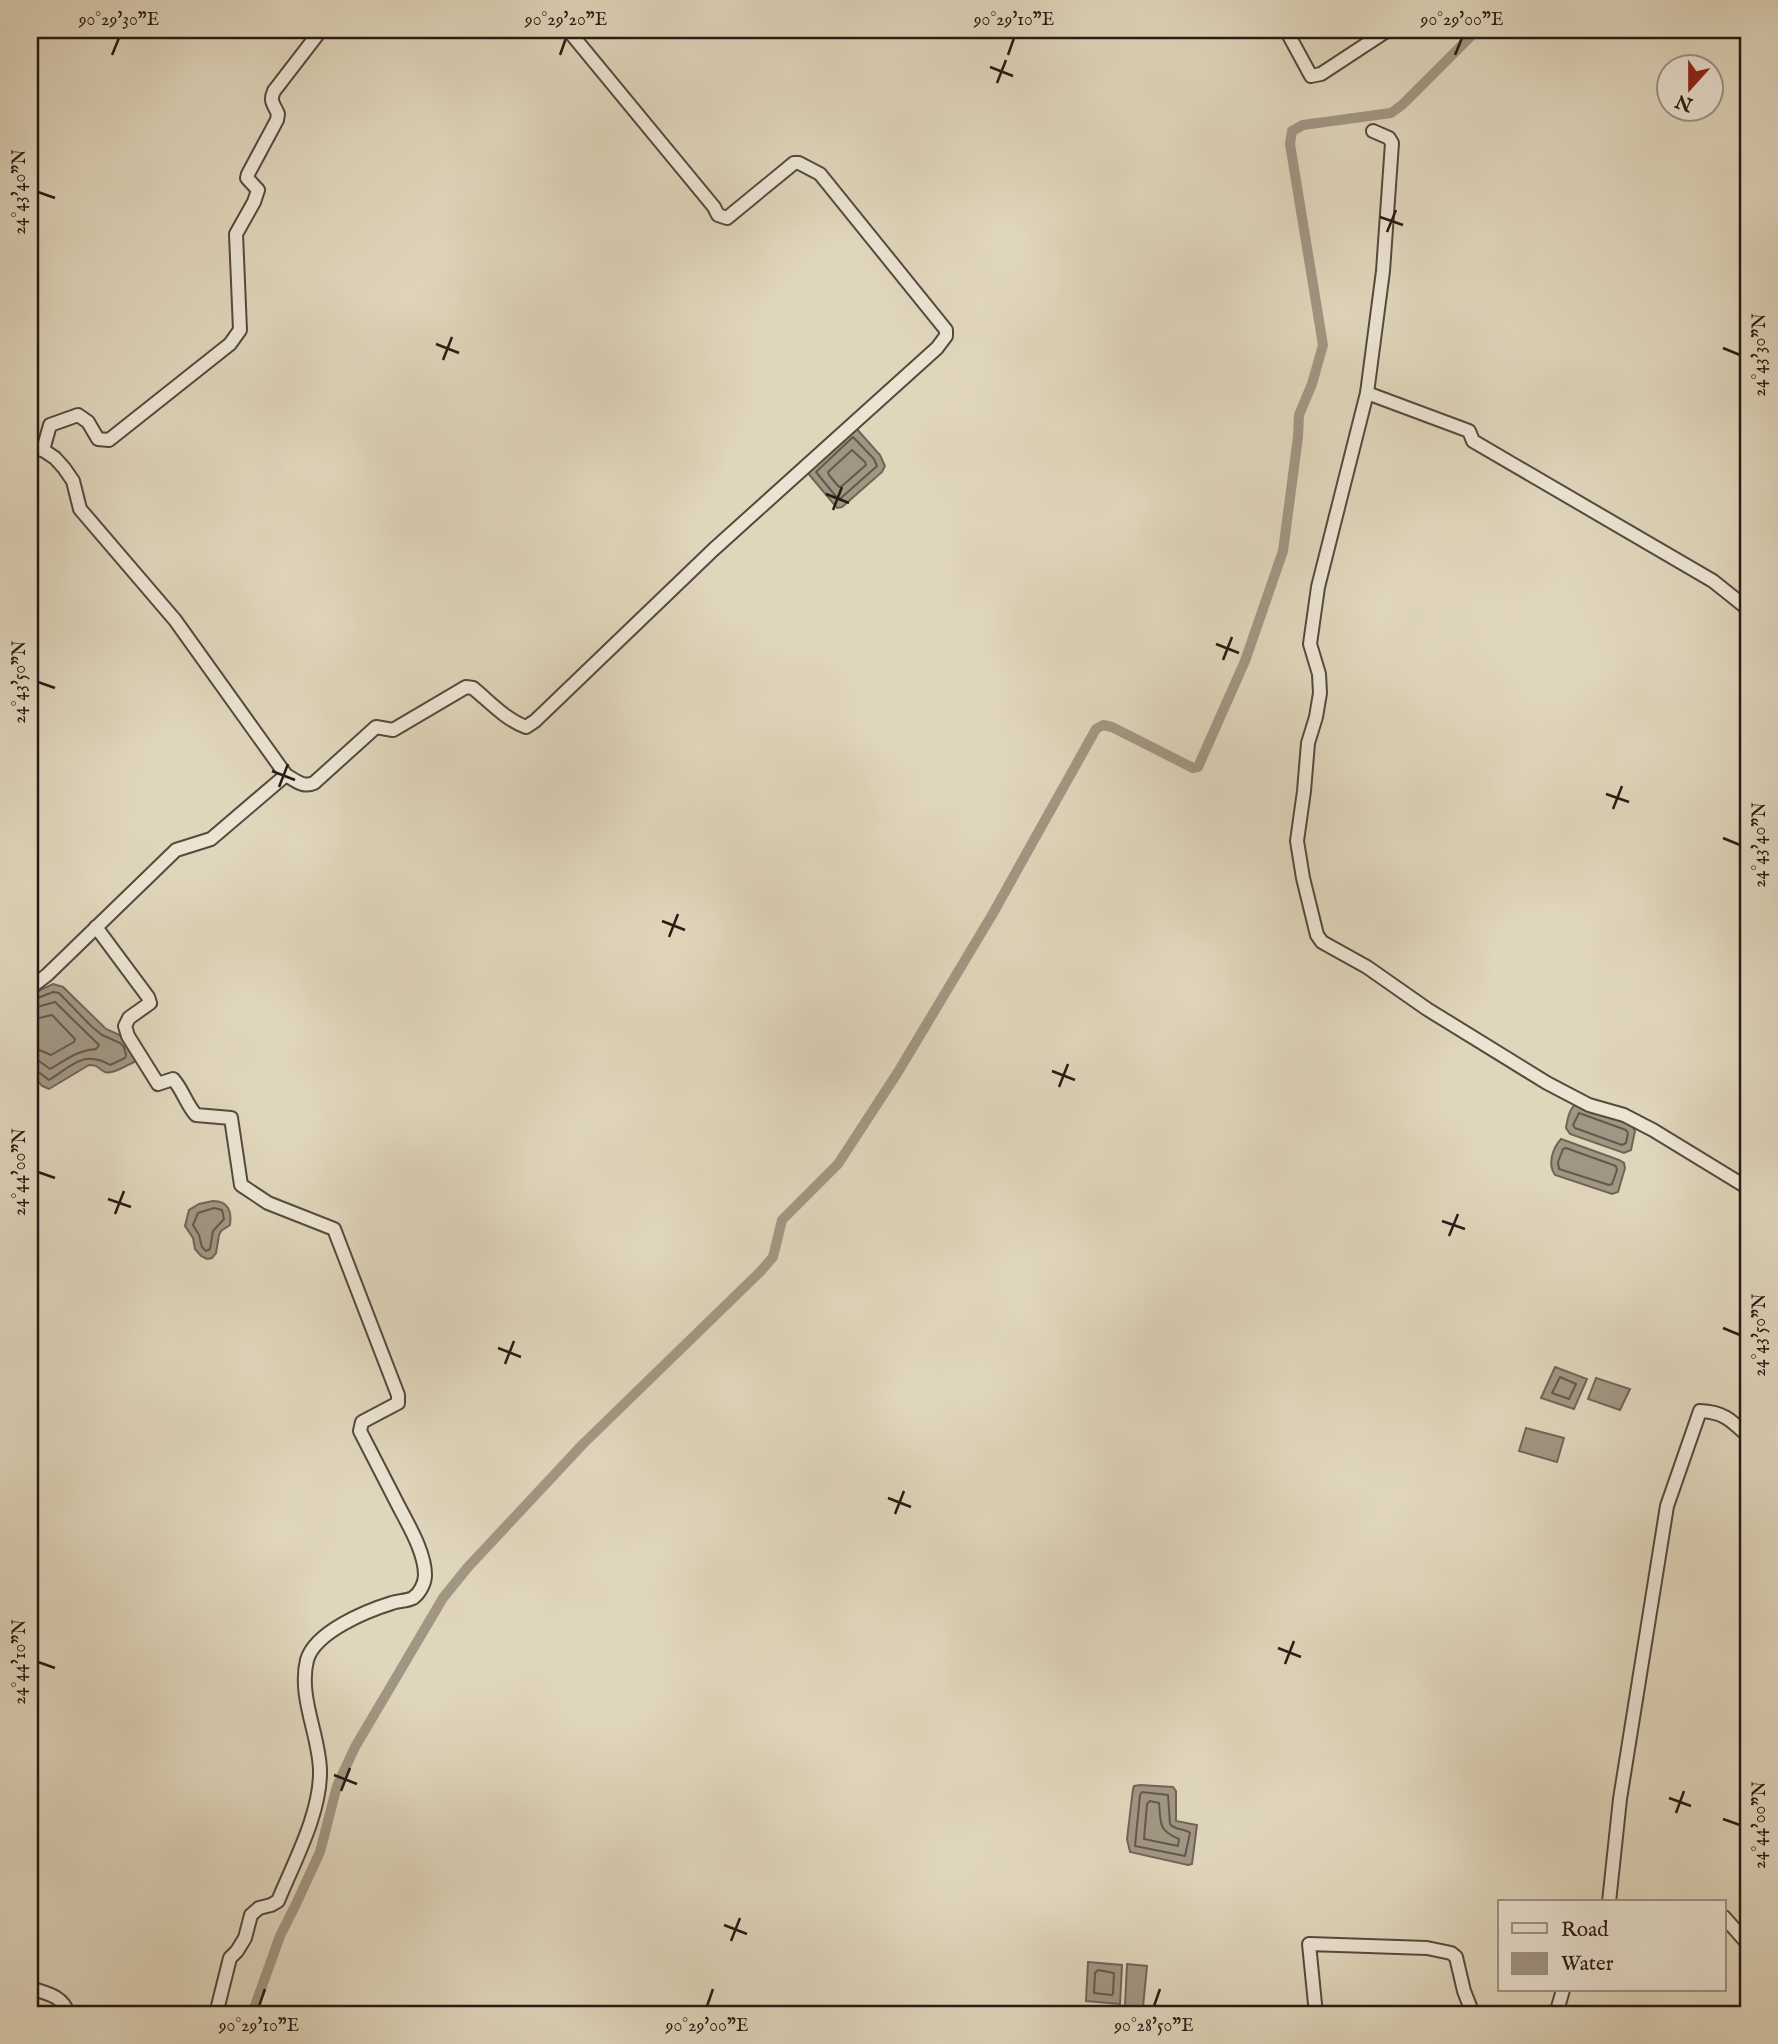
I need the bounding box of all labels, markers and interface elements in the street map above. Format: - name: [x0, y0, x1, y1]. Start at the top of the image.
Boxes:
- text: 90°29'30"E: [78, 9, 159, 32]
- text: 90°29'20"E: [524, 9, 607, 32]
- text: 90°29'10"E: [973, 9, 1054, 32]
- text: 90°29'00"E: [1420, 9, 1503, 32]
- north arrow: [1656, 52, 1726, 122]
- text: N: [1672, 88, 1698, 117]
- text: 24°43'40"N: [9, 149, 32, 235]
- text: 24°43'30"N: [1749, 313, 1772, 397]
- text: 24°43'50"N: [9, 640, 32, 724]
- text: 24°43'40"N: [1749, 802, 1772, 888]
- text: 24°44'00"N: [9, 1128, 32, 1216]
- text: 24°43'50"N: [1749, 1293, 1772, 1377]
- text: 24°44'10"N: [9, 1619, 32, 1705]
- text: 24°44'00"N: [1749, 1781, 1772, 1869]
- legend: [1498, 1900, 1726, 1992]
- text: Road: [1561, 1917, 1609, 1944]
- text: Water: [1561, 1951, 1614, 1978]
- text: 90°29'10"E: [218, 2015, 299, 2038]
- text: 90°29'00"E: [665, 2015, 748, 2038]
- text: 90°28'50"E: [1113, 2015, 1194, 2038]

